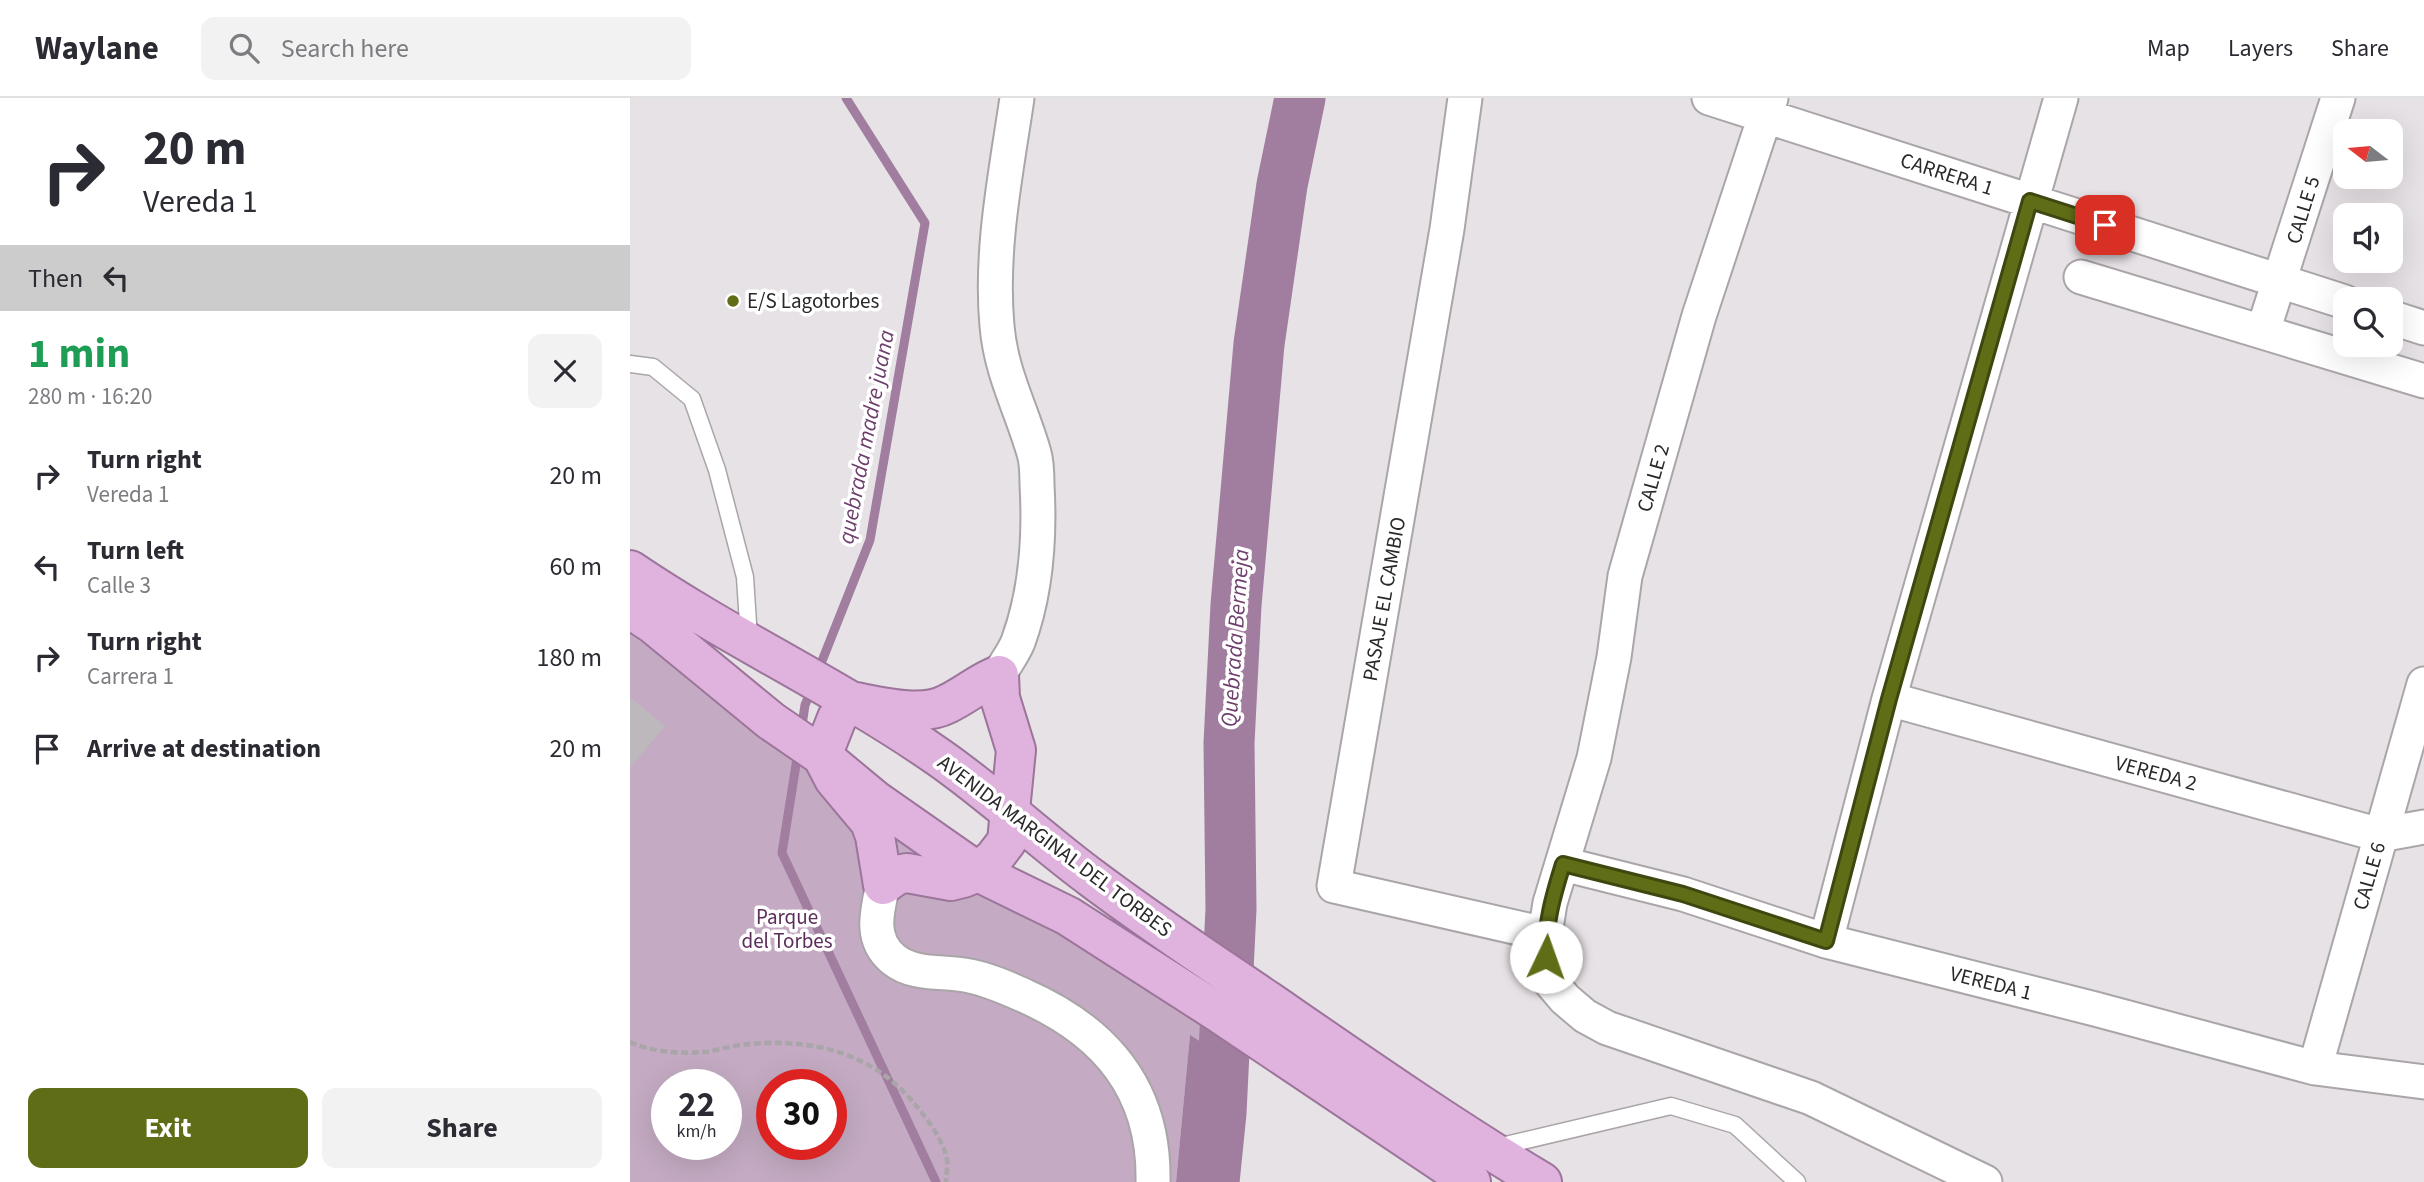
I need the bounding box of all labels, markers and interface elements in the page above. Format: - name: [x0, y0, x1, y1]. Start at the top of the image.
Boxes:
- search box: [201, 17, 691, 80]
- text: Waylane: [35, 25, 159, 72]
- icon: search: [225, 29, 263, 67]
- text: Search here: [281, 30, 409, 67]
- text: Map: [2147, 31, 2190, 66]
- text: Layers: [2228, 31, 2293, 66]
- text: Share: [2331, 31, 2389, 66]
- text: 20 m: [143, 114, 247, 184]
- north arrow: [2333, 119, 2403, 189]
- map controls: [2333, 119, 2403, 357]
- icon: right: [28, 126, 119, 217]
- street label: CARRERA 1: [1897, 145, 1997, 203]
- street label: CALLE 5: [2278, 172, 2328, 248]
- text: Vereda 1: [143, 179, 258, 225]
- pin: [2075, 195, 2135, 255]
- button: sound: [2333, 203, 2403, 273]
- icon: arrive: [2086, 206, 2124, 244]
- icon: left: [97, 259, 135, 297]
- text: Then: [28, 260, 83, 297]
- place label: E/S Lagotorbes: [747, 286, 879, 316]
- button: search: [2333, 287, 2403, 357]
- marker: E/S Lagotorbes: [725, 293, 741, 309]
- text: 1 min: [28, 324, 130, 384]
- water label: quebrada madre juana: [829, 327, 903, 547]
- button: close: [528, 334, 602, 408]
- text: 280 m · 16:20: [28, 380, 152, 413]
- street label: CALLE 2: [1629, 440, 1677, 516]
- text: Turn right: [87, 441, 202, 478]
- icon: right: [28, 457, 66, 495]
- text: 20 m: [549, 457, 602, 494]
- text: Vereda 1: [87, 478, 169, 511]
- street label: PASAJE EL CAMBIO: [1355, 515, 1413, 683]
- text: Turn left: [87, 532, 184, 569]
- icon: left: [28, 548, 66, 586]
- text: 60 m: [549, 548, 602, 585]
- water label: Quebrada Bermeja: [1212, 548, 1258, 728]
- text: Calle 3: [87, 569, 151, 602]
- text: Turn right: [87, 623, 202, 660]
- icon: right: [28, 639, 66, 677]
- text: 180 m: [536, 639, 602, 676]
- text: Carrera 1: [87, 660, 174, 693]
- icon: arrive: [28, 730, 66, 768]
- text: Arrive at destination: [87, 730, 321, 767]
- text: 20 m: [549, 730, 602, 767]
- street label: AVENIDA MARGINAL DEL TORBES: [932, 748, 1178, 944]
- street label: VEREDA 2: [2112, 748, 2200, 798]
- street label: CALLE 6: [2345, 838, 2393, 914]
- park label: Parque del Torbes: [742, 902, 833, 956]
- position arrow: [1509, 920, 1583, 994]
- street label: VEREDA 1: [1947, 958, 2035, 1008]
- speed limit sign: 30: [756, 1069, 847, 1160]
- text: 22: [678, 1080, 715, 1130]
- button: Exit: [28, 1088, 308, 1168]
- button: Share: [322, 1088, 602, 1168]
- text: km/h: [677, 1119, 716, 1144]

